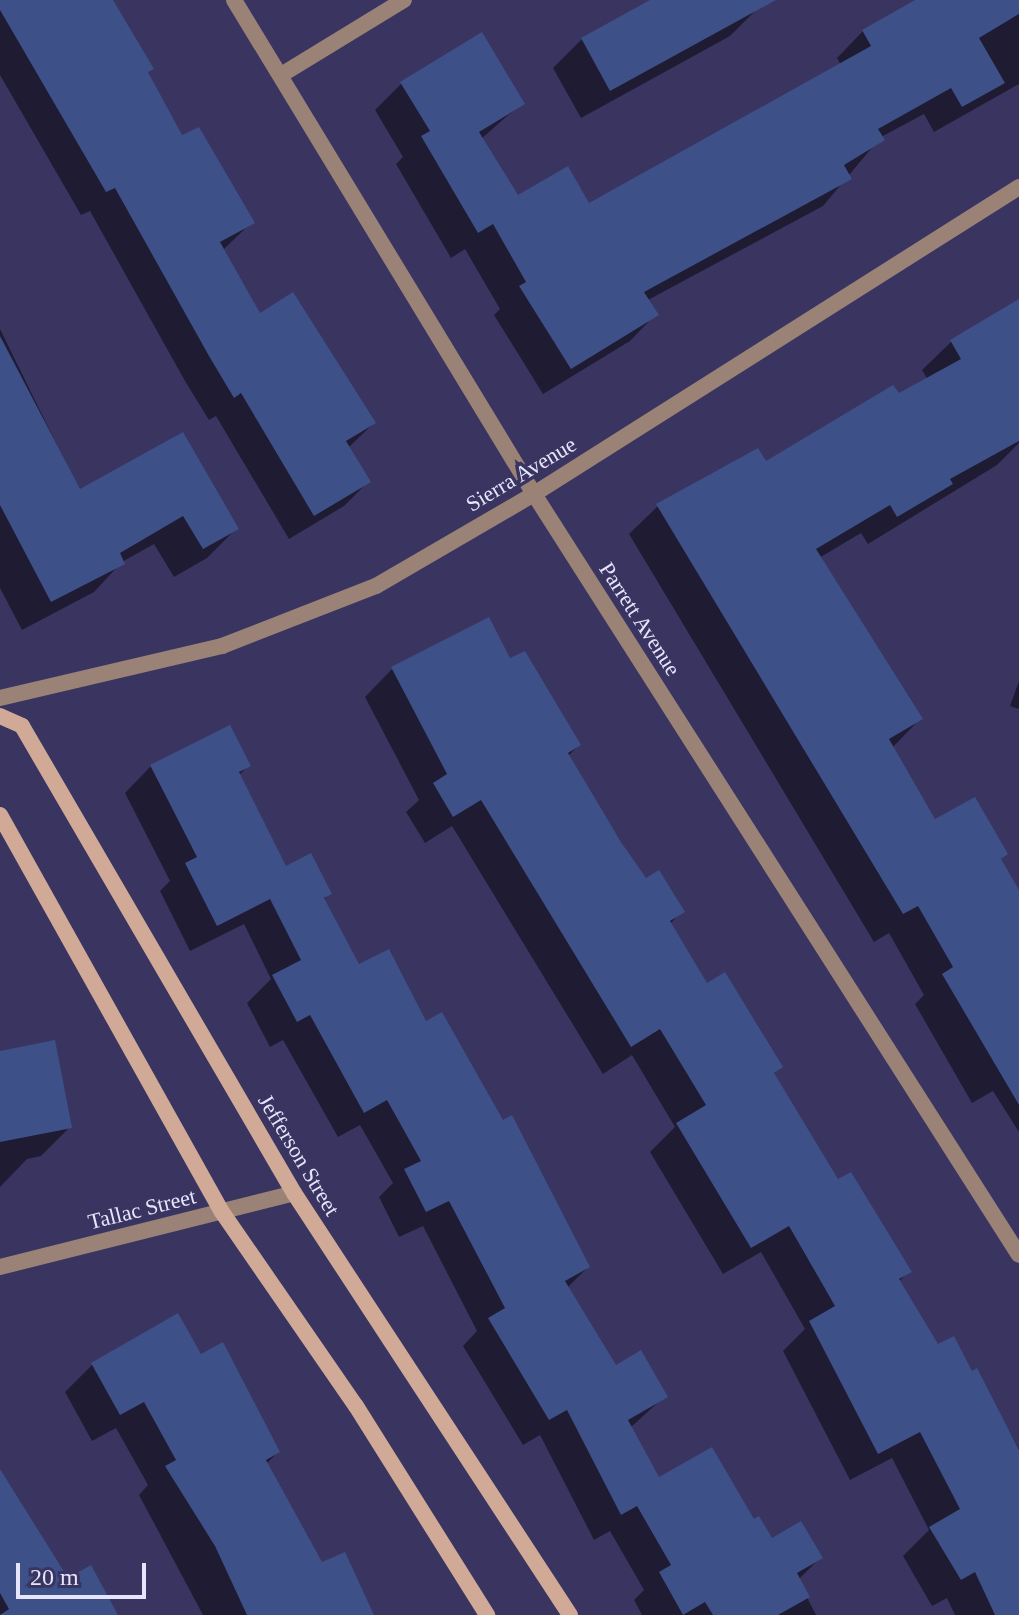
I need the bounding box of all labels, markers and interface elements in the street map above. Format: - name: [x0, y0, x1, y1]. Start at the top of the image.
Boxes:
- street label: Sierra Avenue: [461, 431, 581, 517]
- street label: Parrett Avenue: [593, 557, 687, 681]
- street label: Jefferson Street: [252, 1089, 346, 1221]
- street label: Tallac Street: [85, 1183, 199, 1235]
- scale bar: [20, 1547, 150, 1597]
- text: 20 m: [30, 1564, 79, 1590]

